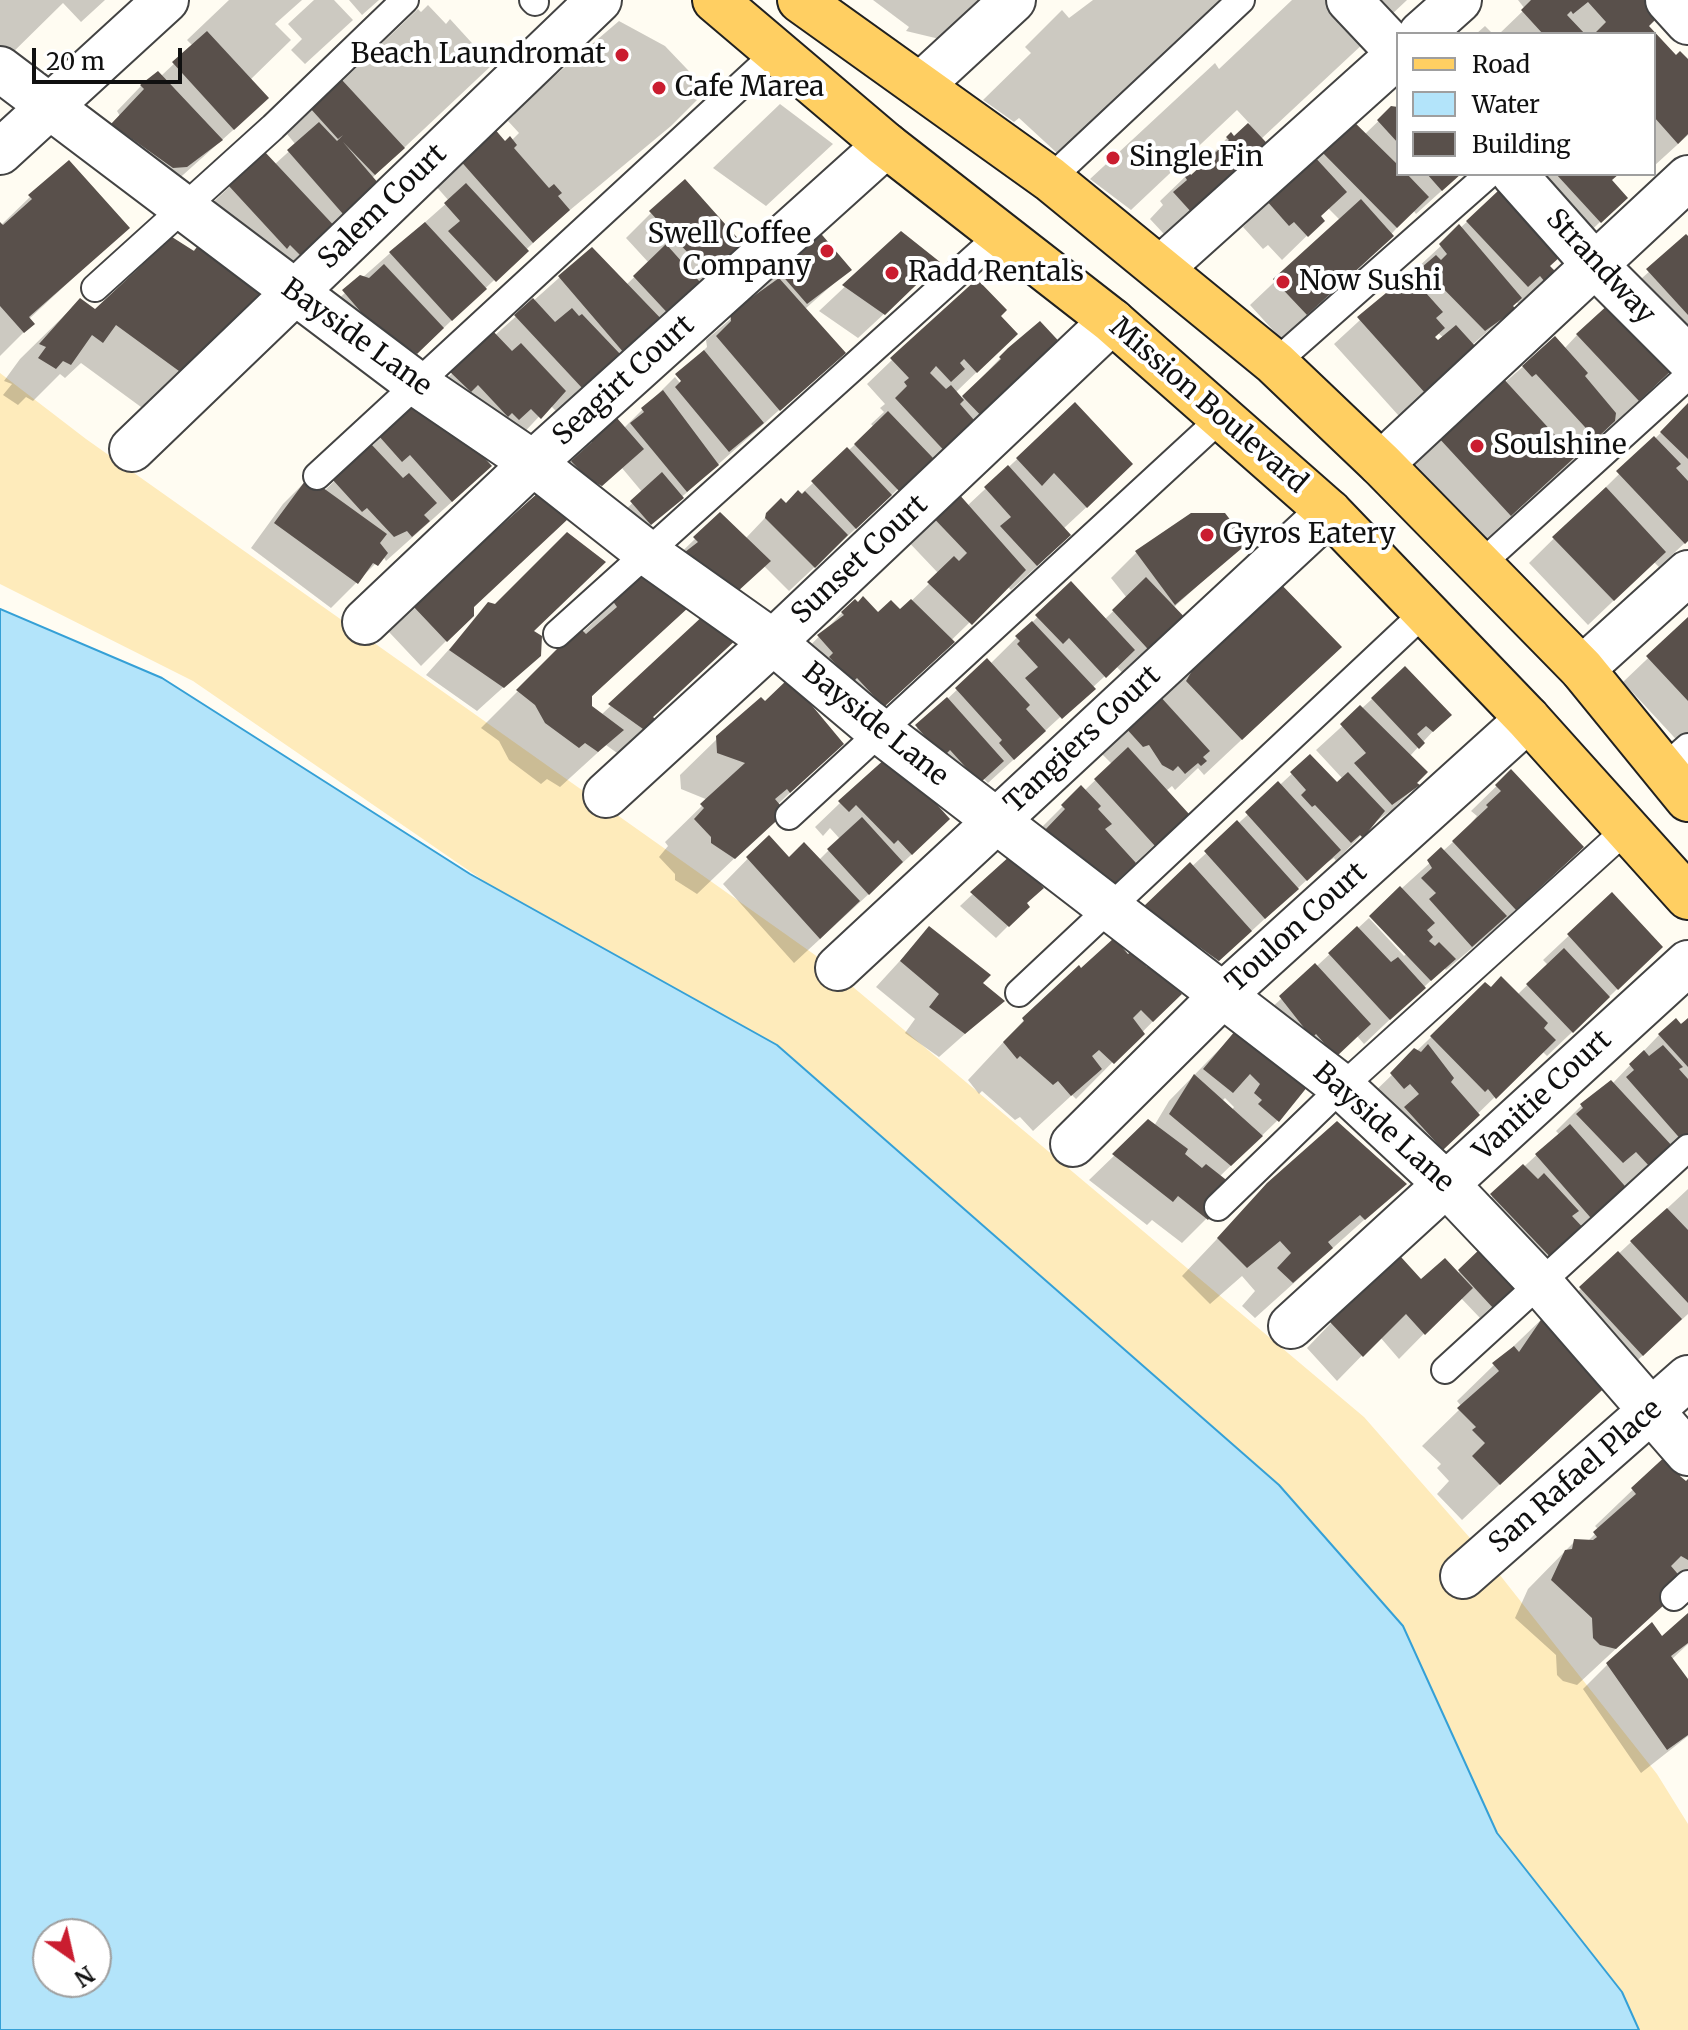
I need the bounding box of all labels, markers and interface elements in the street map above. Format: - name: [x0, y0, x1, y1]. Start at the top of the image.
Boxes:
- scale bar: [36, 32, 186, 82]
- legend: [1396, 32, 1656, 176]
- place label: Beach Laundromat: [350, 38, 606, 72]
- text: 20 m: [46, 46, 105, 77]
- marker: Beach Laundromat: [613, 46, 631, 64]
- text: Road: [1472, 49, 1530, 80]
- place label: Cafe Marea: [675, 71, 824, 105]
- marker: Cafe Marea: [650, 79, 668, 97]
- text: Water: [1472, 89, 1540, 120]
- text: Building: [1472, 129, 1571, 160]
- street label: Salem Court: [312, 138, 454, 276]
- place label: Single Fin: [1129, 141, 1264, 175]
- marker: Single Fin: [1104, 149, 1122, 167]
- street label: Strandway: [1538, 203, 1662, 331]
- place label: Swell Coffee Company: [648, 218, 811, 284]
- marker: Swell Coffee Company: [818, 242, 836, 260]
- place label: Radd Rentals: [908, 256, 1084, 290]
- marker: Radd Rentals: [883, 264, 901, 282]
- place label: Now Sushi: [1299, 265, 1442, 299]
- street label: Bayside Lane: [274, 272, 438, 404]
- marker: Now Sushi: [1274, 273, 1292, 291]
- street label: Seagirt Court: [547, 309, 701, 453]
- street label: Mission Boulevard: [1102, 311, 1314, 501]
- place label: Soulshine: [1493, 429, 1627, 463]
- marker: Soulshine: [1468, 437, 1486, 455]
- street label: Sunset Court: [785, 489, 935, 631]
- place label: Gyros Eatery: [1223, 518, 1396, 552]
- marker: Gyros Eatery: [1198, 526, 1216, 544]
- street label: Bayside Lane: [796, 656, 954, 794]
- street label: Tangiers Court: [998, 659, 1168, 821]
- street label: Toulon Court: [1220, 856, 1374, 1000]
- street label: Vanitie Court: [1467, 1024, 1619, 1168]
- street label: Bayside Lane: [1306, 1056, 1460, 1200]
- street label: San Rafael Place: [1483, 1393, 1669, 1561]
- north arrow: [32, 1918, 112, 1998]
- text: N: [69, 1960, 99, 1993]

